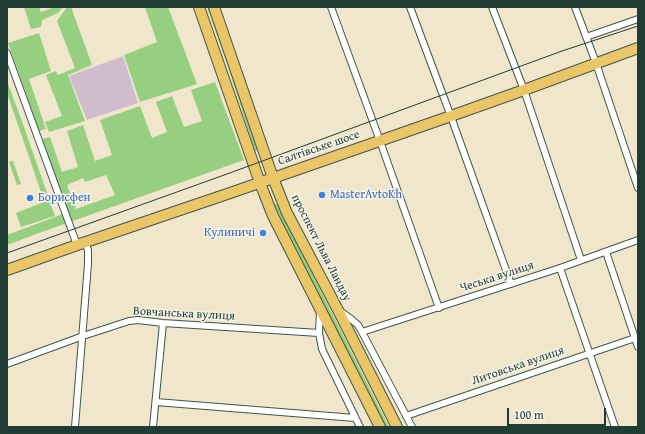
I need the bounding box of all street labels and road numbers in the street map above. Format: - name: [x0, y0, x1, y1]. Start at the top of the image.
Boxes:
- street label: Салтівське шосе: [276, 127, 362, 169]
- street label: проспект Льва Ландау: [288, 192, 354, 304]
- street label: Чеська вулиця: [458, 258, 536, 296]
- street label: Вовчанська вулиця: [133, 304, 235, 324]
- street label: Литовська вулиця: [470, 343, 566, 389]

